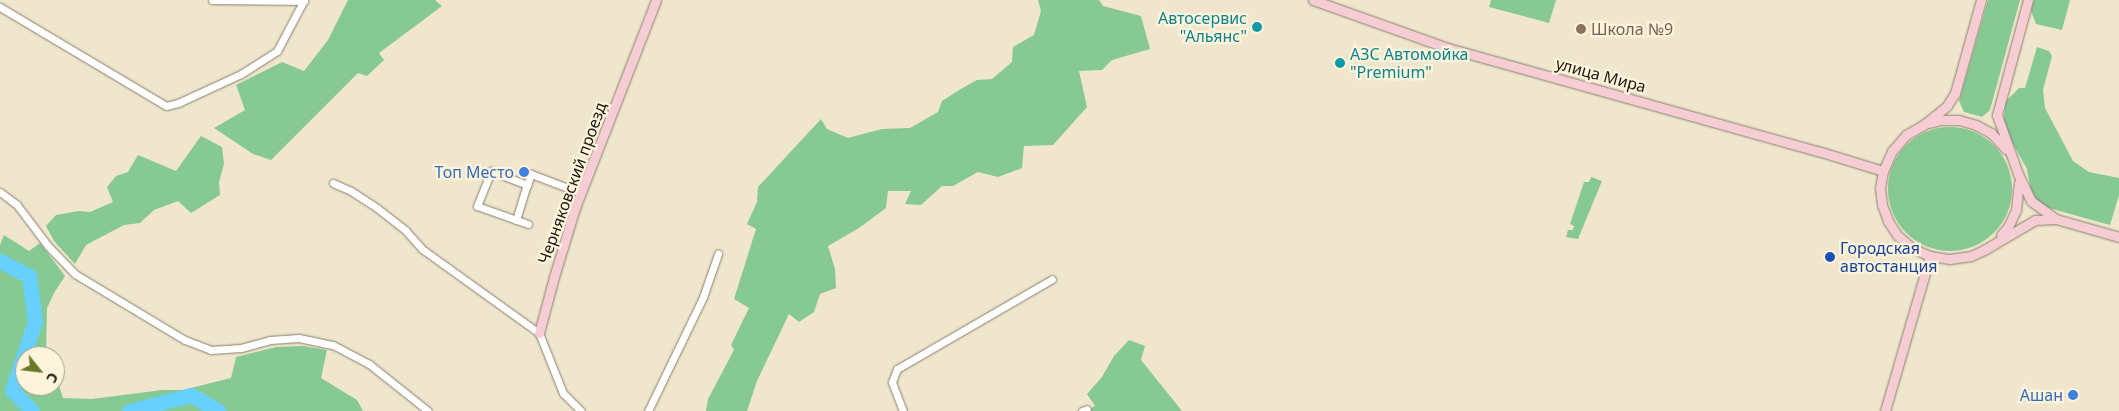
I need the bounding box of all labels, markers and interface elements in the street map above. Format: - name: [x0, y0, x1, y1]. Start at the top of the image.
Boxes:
- place label: Автосервис "Альянс": [1158, 8, 1247, 46]
- place label: Школа №9: [1591, 19, 1673, 39]
- marker: Автосервис "Альянс": [1251, 21, 1263, 33]
- marker: Школа №9: [1575, 23, 1587, 35]
- place label: АЗС Автомойка "Premium": [1350, 44, 1468, 82]
- street label: улица Мира: [1554, 54, 1648, 96]
- marker: АЗС Автомойка "Premium": [1334, 57, 1346, 69]
- street label: Черняковский проезд: [534, 99, 610, 267]
- place label: Топ Место: [434, 162, 514, 182]
- marker: Топ Место: [518, 166, 530, 178]
- place label: Городская автостанция: [1840, 238, 1938, 276]
- marker: Городская автостанция: [1824, 251, 1836, 263]
- north arrow: [15, 346, 65, 396]
- text: С: [42, 369, 63, 387]
- place label: Ашан: [2020, 385, 2063, 405]
- marker: Ашан: [2067, 389, 2079, 401]

